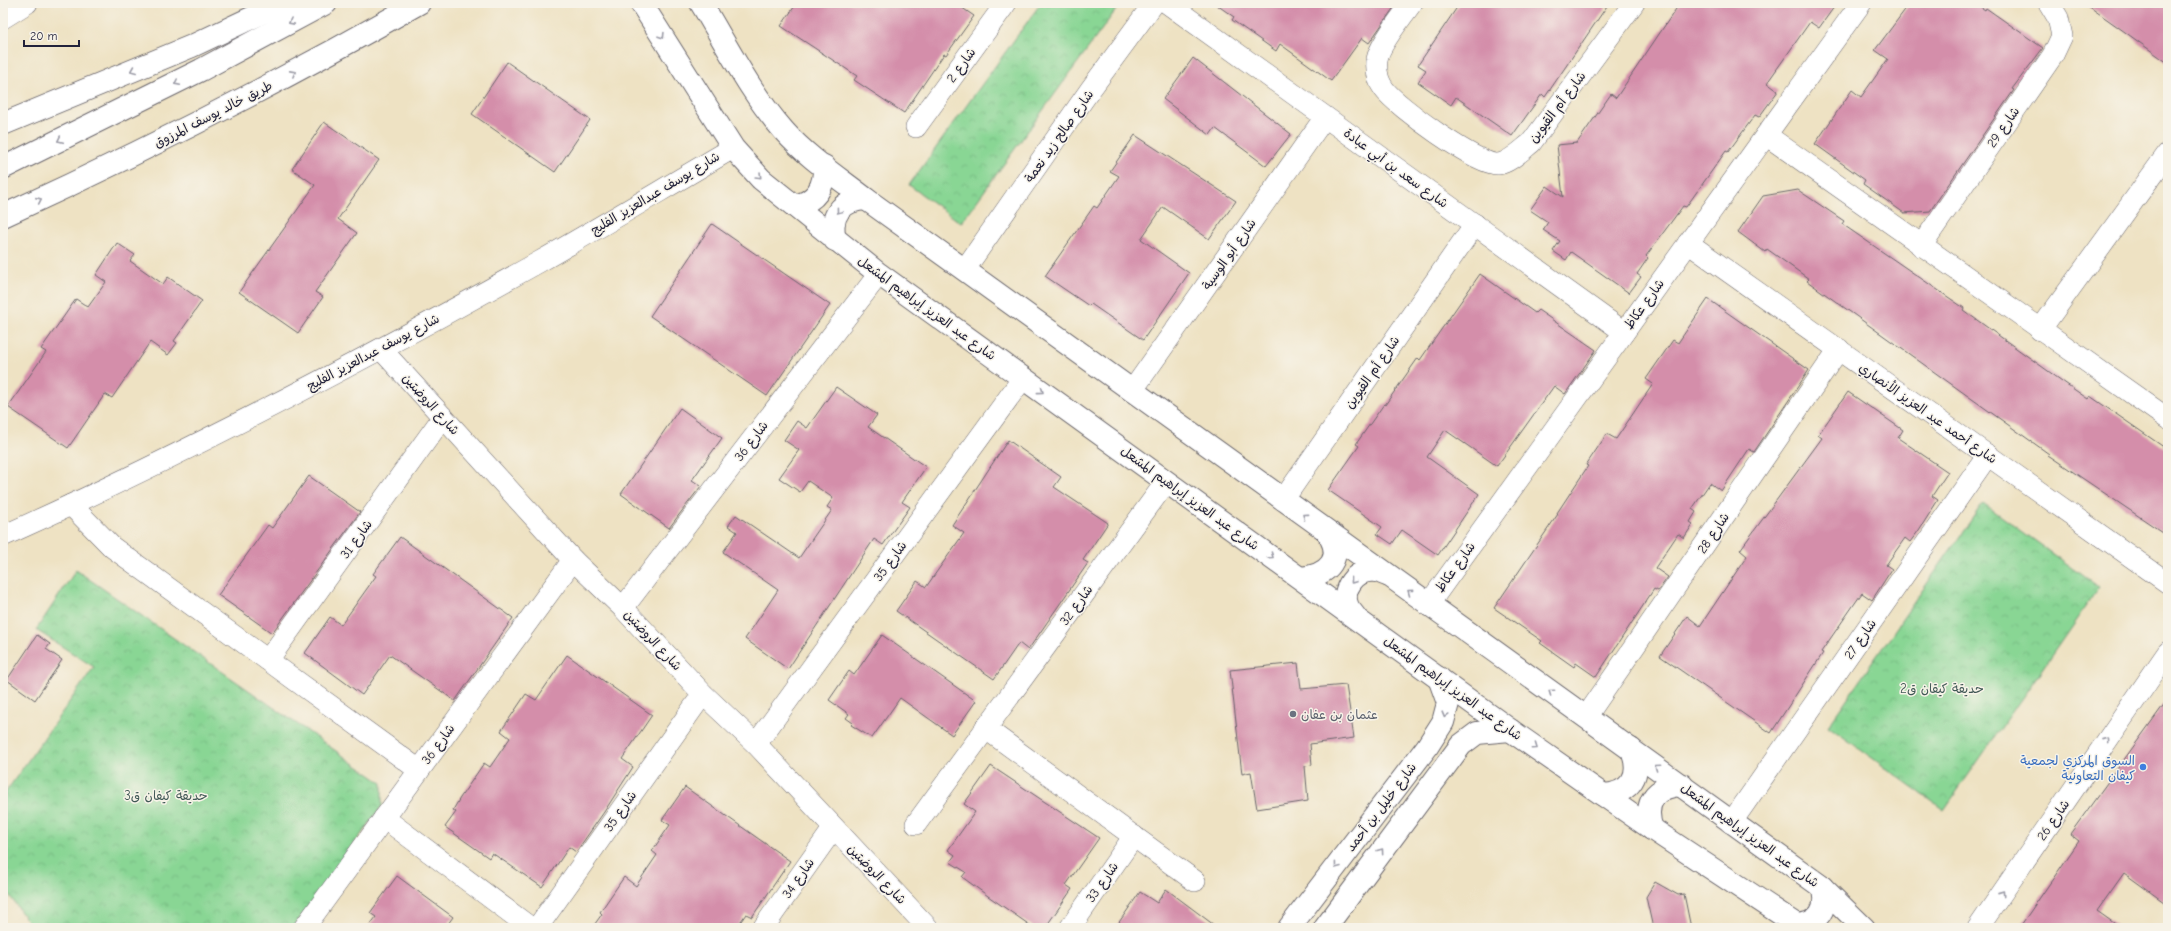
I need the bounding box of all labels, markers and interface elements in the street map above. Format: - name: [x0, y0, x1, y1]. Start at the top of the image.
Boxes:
- one-way arrow: [288, 17, 296, 24]
- scale bar: [24, 22, 79, 48]
- text: 20 m: [30, 29, 58, 43]
- one-way arrow: [657, 32, 665, 39]
- street label: شارع 2: [943, 45, 980, 86]
- one-way arrow: [129, 66, 136, 74]
- street label: شارع أم القيوين: [1525, 68, 1591, 147]
- one-way arrow: [288, 70, 296, 77]
- street label: طريق خالد يوسف المرزوق: [151, 78, 275, 151]
- one-way arrow: [173, 78, 181, 86]
- street label: شارع صالح زيد نعمة: [1021, 87, 1098, 186]
- street label: شارع 29: [1984, 104, 2024, 151]
- street label: شارع سعد بن أبي عبادة: [1339, 125, 1451, 214]
- one-way arrow: [57, 135, 65, 143]
- street label: شارع يوسف عبدالعزيز الفليج: [588, 148, 723, 239]
- one-way arrow: [754, 171, 762, 179]
- one-way arrow: [35, 196, 42, 204]
- one-way arrow: [837, 206, 844, 213]
- street label: شارع أبو الوسية: [1199, 216, 1261, 294]
- street label: شارع عبد العزيز إبراهيم المشعل: [853, 253, 999, 366]
- street label: شارع عكاظ: [1621, 276, 1669, 333]
- street label: شارع يوسف عبدالعزيز الفليج: [304, 311, 443, 395]
- street label: شارع أم القيوين: [1341, 333, 1405, 413]
- street label: شارع أحمد عبد العزيز الأنصاري: [1855, 359, 2000, 468]
- street label: شارع الروضتين: [398, 370, 463, 439]
- one-way arrow: [1036, 386, 1043, 393]
- street label: شارع 36: [731, 418, 772, 465]
- street label: شارع عبد العزيز إبراهيم المشعل: [1116, 443, 1262, 556]
- street label: شارع 28: [1694, 510, 1734, 557]
- one-way arrow: [1302, 513, 1309, 521]
- street label: شارع 31: [337, 517, 377, 562]
- street label: شارع 35: [870, 538, 911, 585]
- street label: شارع عكاظ: [1432, 539, 1480, 596]
- one-way arrow: [1267, 551, 1274, 558]
- one-way arrow: [1350, 576, 1357, 584]
- street label: شارع 32: [1056, 582, 1097, 629]
- one-way arrow: [1408, 590, 1415, 597]
- street label: شارع الروضتين: [620, 606, 685, 675]
- street label: شارع 27: [1841, 616, 1881, 663]
- street label: شارع عبد العزيز إبراهيم المشعل: [1379, 633, 1525, 746]
- park label: حديقة كيقان ق2: [1900, 681, 1984, 697]
- one-way arrow: [1548, 690, 1555, 697]
- place label: عثمان بن عفان: [1301, 707, 1378, 723]
- marker: عثمان بن عفان: [1288, 709, 1298, 719]
- one-way arrow: [1441, 711, 1450, 718]
- street label: شارع 36: [418, 721, 459, 768]
- one-way arrow: [2102, 737, 2110, 744]
- one-way arrow: [1531, 742, 1538, 749]
- place label: السوق المركزي لجمعية كيفان التعاونية: [2020, 753, 2135, 785]
- street label: شارع خليل بن أحمد: [1343, 760, 1421, 856]
- marker: السوق المركزي لجمعية كيفان التعاونية: [2138, 762, 2148, 772]
- one-way arrow: [1654, 765, 1661, 772]
- street label: شارع عبد العزيز إبراهيم المشعل: [1676, 780, 1822, 893]
- park label: حديقة كيفان ق3: [124, 788, 208, 804]
- street label: شارع 35: [601, 788, 641, 835]
- street label: شارع 26: [2034, 797, 2074, 844]
- street label: شارع الروضتين: [843, 841, 909, 909]
- one-way arrow: [1377, 849, 1384, 856]
- street label: شارع 34: [779, 855, 819, 902]
- street label: شارع 33: [1083, 859, 1123, 906]
- one-way arrow: [1335, 861, 1342, 868]
- one-way arrow: [1997, 890, 2005, 897]

